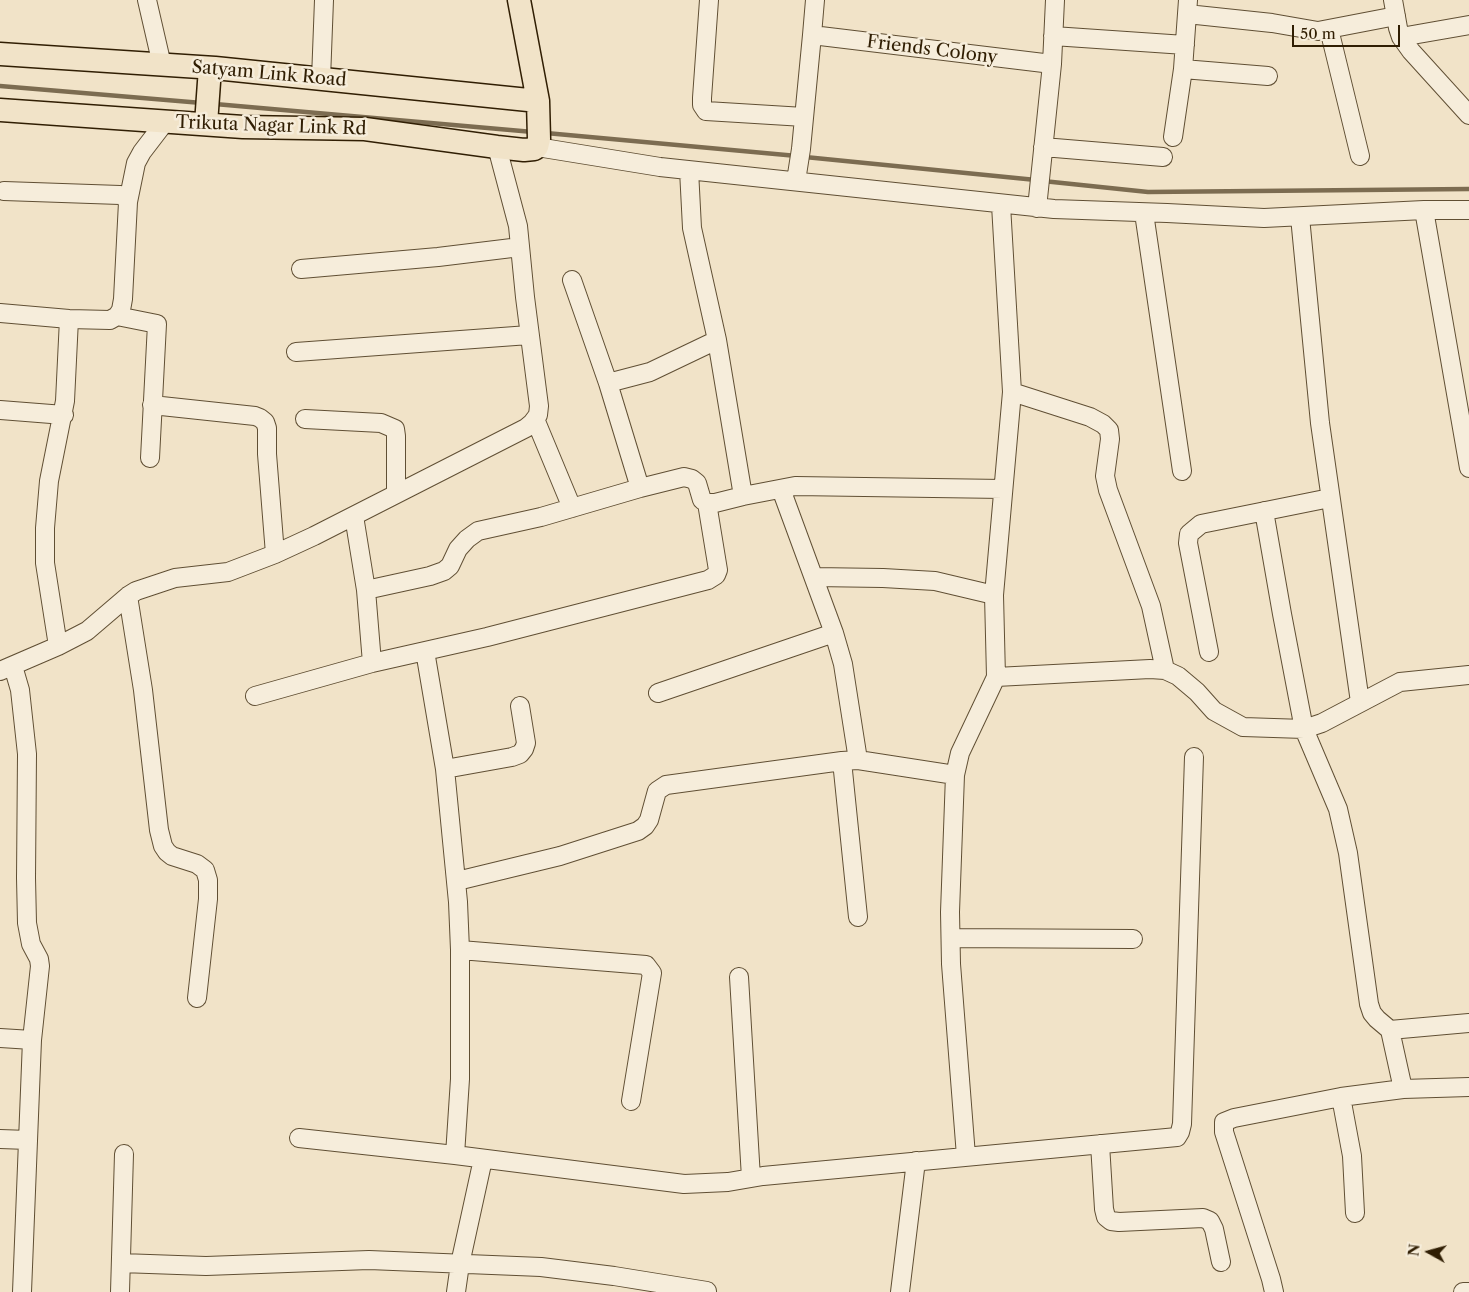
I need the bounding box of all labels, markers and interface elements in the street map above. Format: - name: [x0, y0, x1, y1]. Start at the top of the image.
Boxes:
- scale bar: [1294, 15, 1402, 47]
- text: 50 m: [1300, 24, 1336, 43]
- street label: Friends Colony: [865, 31, 999, 69]
- street label: Satyam Link Road: [191, 56, 347, 92]
- street label: Trikuta Nagar Link Rd: [175, 112, 367, 140]
- north arrow: [1404, 1227, 1454, 1277]
- text: N: [1404, 1243, 1424, 1257]

